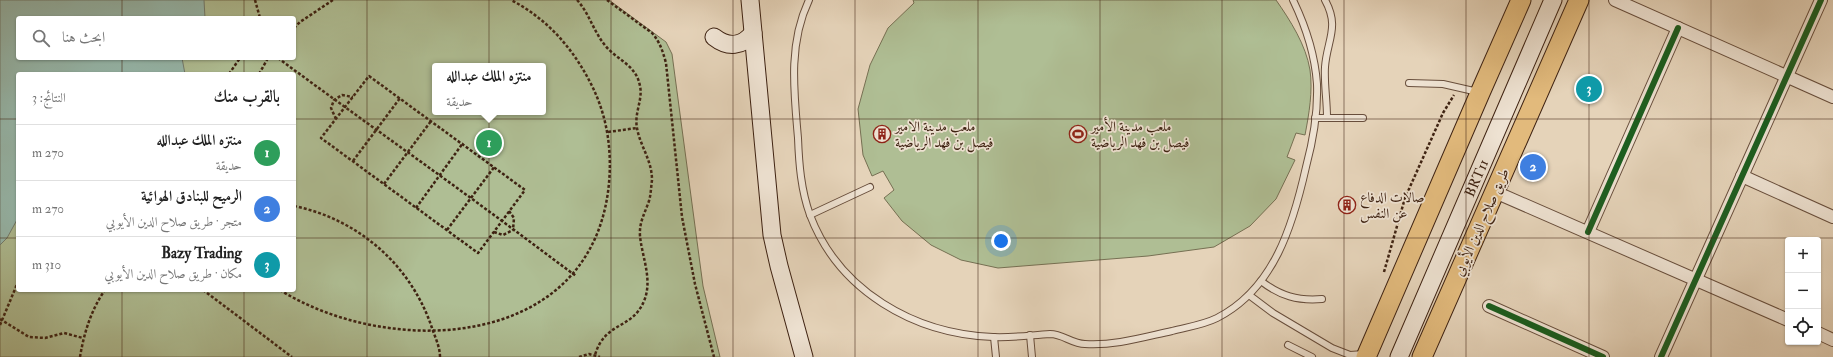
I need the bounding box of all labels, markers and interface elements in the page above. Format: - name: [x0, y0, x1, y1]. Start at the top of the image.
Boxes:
- search box: [16, 16, 296, 60]
- icon: search: [30, 27, 52, 49]
- text: ابحث هنا: [62, 28, 105, 47]
- popup: [432, 63, 546, 115]
- text: منتزه الملك عبدالله: [446, 67, 532, 86]
- pin: 3: [1576, 74, 1602, 104]
- text: بالقرب منك: [214, 86, 280, 107]
- text: النتائج: 3: [32, 90, 66, 106]
- text: حديقة: [446, 94, 473, 110]
- place label: ملعب مدينة الأمير فيصل بن فهد الرياضية: [1089, 116, 1189, 153]
- place label: ملعب مدينة الامير فيصل بن فهد الرياضية: [893, 118, 993, 153]
- building icon: ملعب مدينة الامير فيصل بن فهد الرياضية: [872, 124, 892, 144]
- sports icon: ملعب مدينة الأمير فيصل بن فهد الرياضية: [1068, 124, 1088, 144]
- pin: 1: [476, 128, 502, 158]
- text: منتزه الملك عبدالله: [157, 131, 242, 150]
- text: 270 m: [32, 145, 64, 161]
- text: 1: [265, 145, 269, 161]
- pin: 2: [1520, 152, 1546, 182]
- street label: BRT11: [1461, 157, 1492, 200]
- text: حديقة: [216, 158, 242, 174]
- street label: طريق صلاح الدين الأيوبي: [1448, 165, 1516, 280]
- text: الرميح للبنادق الهوائية: [141, 187, 242, 206]
- place label: صالات الدفاع عن النفس: [1360, 189, 1425, 223]
- building icon: صالات الدفاع عن النفس: [1337, 195, 1357, 215]
- text: 270 m: [32, 201, 64, 217]
- text: 2: [264, 201, 270, 217]
- text: متجر · طريق صلاح الدين الأيوبي: [106, 214, 242, 230]
- your location: [991, 231, 1011, 251]
- map controls: [1785, 237, 1821, 345]
- button: +: [1785, 237, 1821, 273]
- text: Bazy Trading: [161, 244, 242, 263]
- text: 310 m: [32, 257, 61, 273]
- text: 3: [265, 257, 270, 273]
- text: مكان · طريق صلاح الدين الأيوبي: [105, 266, 242, 282]
- button: −: [1785, 273, 1821, 309]
- button: locate: [1785, 309, 1821, 345]

